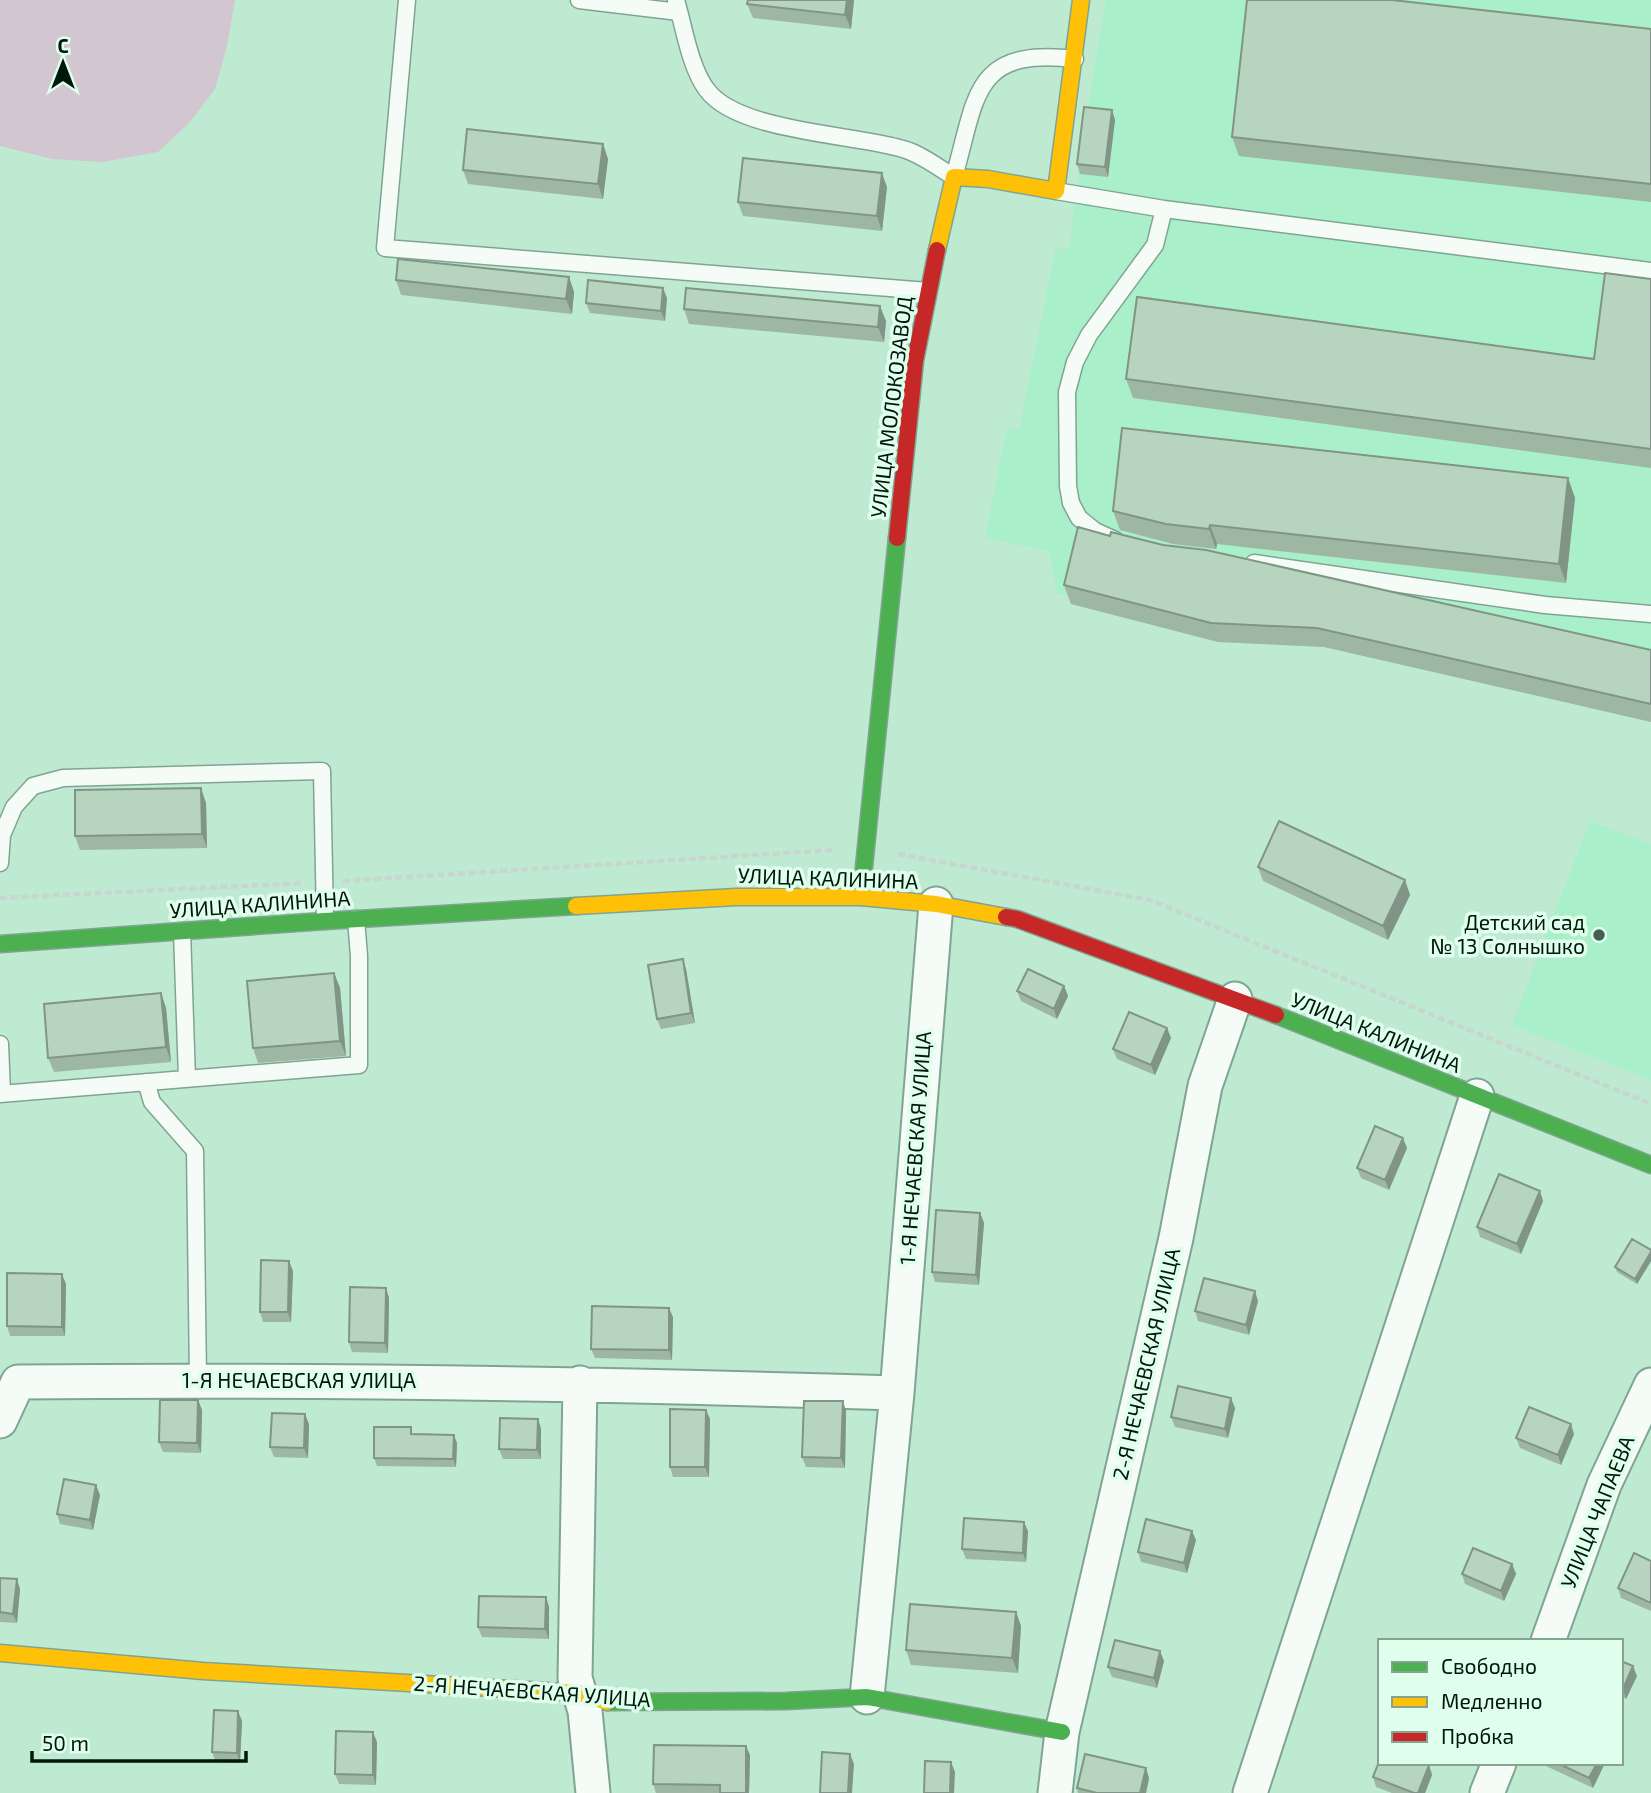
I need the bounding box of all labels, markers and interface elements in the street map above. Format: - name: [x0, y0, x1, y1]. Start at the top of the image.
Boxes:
- north arrow: [28, 28, 98, 98]
- text: С: [57, 34, 69, 57]
- street label: УЛИЦА МОЛОКОЗАВОД: [864, 294, 917, 519]
- street label: УЛИЦА КАЛИНИНА: [737, 862, 919, 893]
- street label: УЛИЦА КАЛИНИНА: [169, 885, 351, 922]
- place label: Детский сад № 13 Солнышко: [1430, 909, 1585, 958]
- marker: Детский сад № 13 Солнышко: [1591, 927, 1607, 943]
- street label: УЛИЦА КАЛИНИНА: [1288, 986, 1465, 1077]
- street label: 1-Я НЕЧАЕВСКАЯ УЛИЦА: [894, 1030, 935, 1265]
- street label: 2-Я НЕЧАЕВСКАЯ УЛИЦА: [1107, 1245, 1184, 1482]
- street label: 1-Я НЕЧАЕВСКАЯ УЛИЦА: [182, 1367, 416, 1392]
- street label: УЛИЦА ЧАПАЕВА: [1555, 1431, 1639, 1591]
- legend: [1378, 1639, 1623, 1765]
- text: Свободно: [1441, 1653, 1537, 1678]
- street label: 2-Я НЕЧАЕВСКАЯ УЛИЦА: [413, 1670, 651, 1711]
- text: Медленно: [1441, 1688, 1543, 1713]
- scale bar: [32, 1720, 245, 1764]
- text: Пробка: [1441, 1723, 1514, 1748]
- text: 50 m: [42, 1730, 89, 1755]

